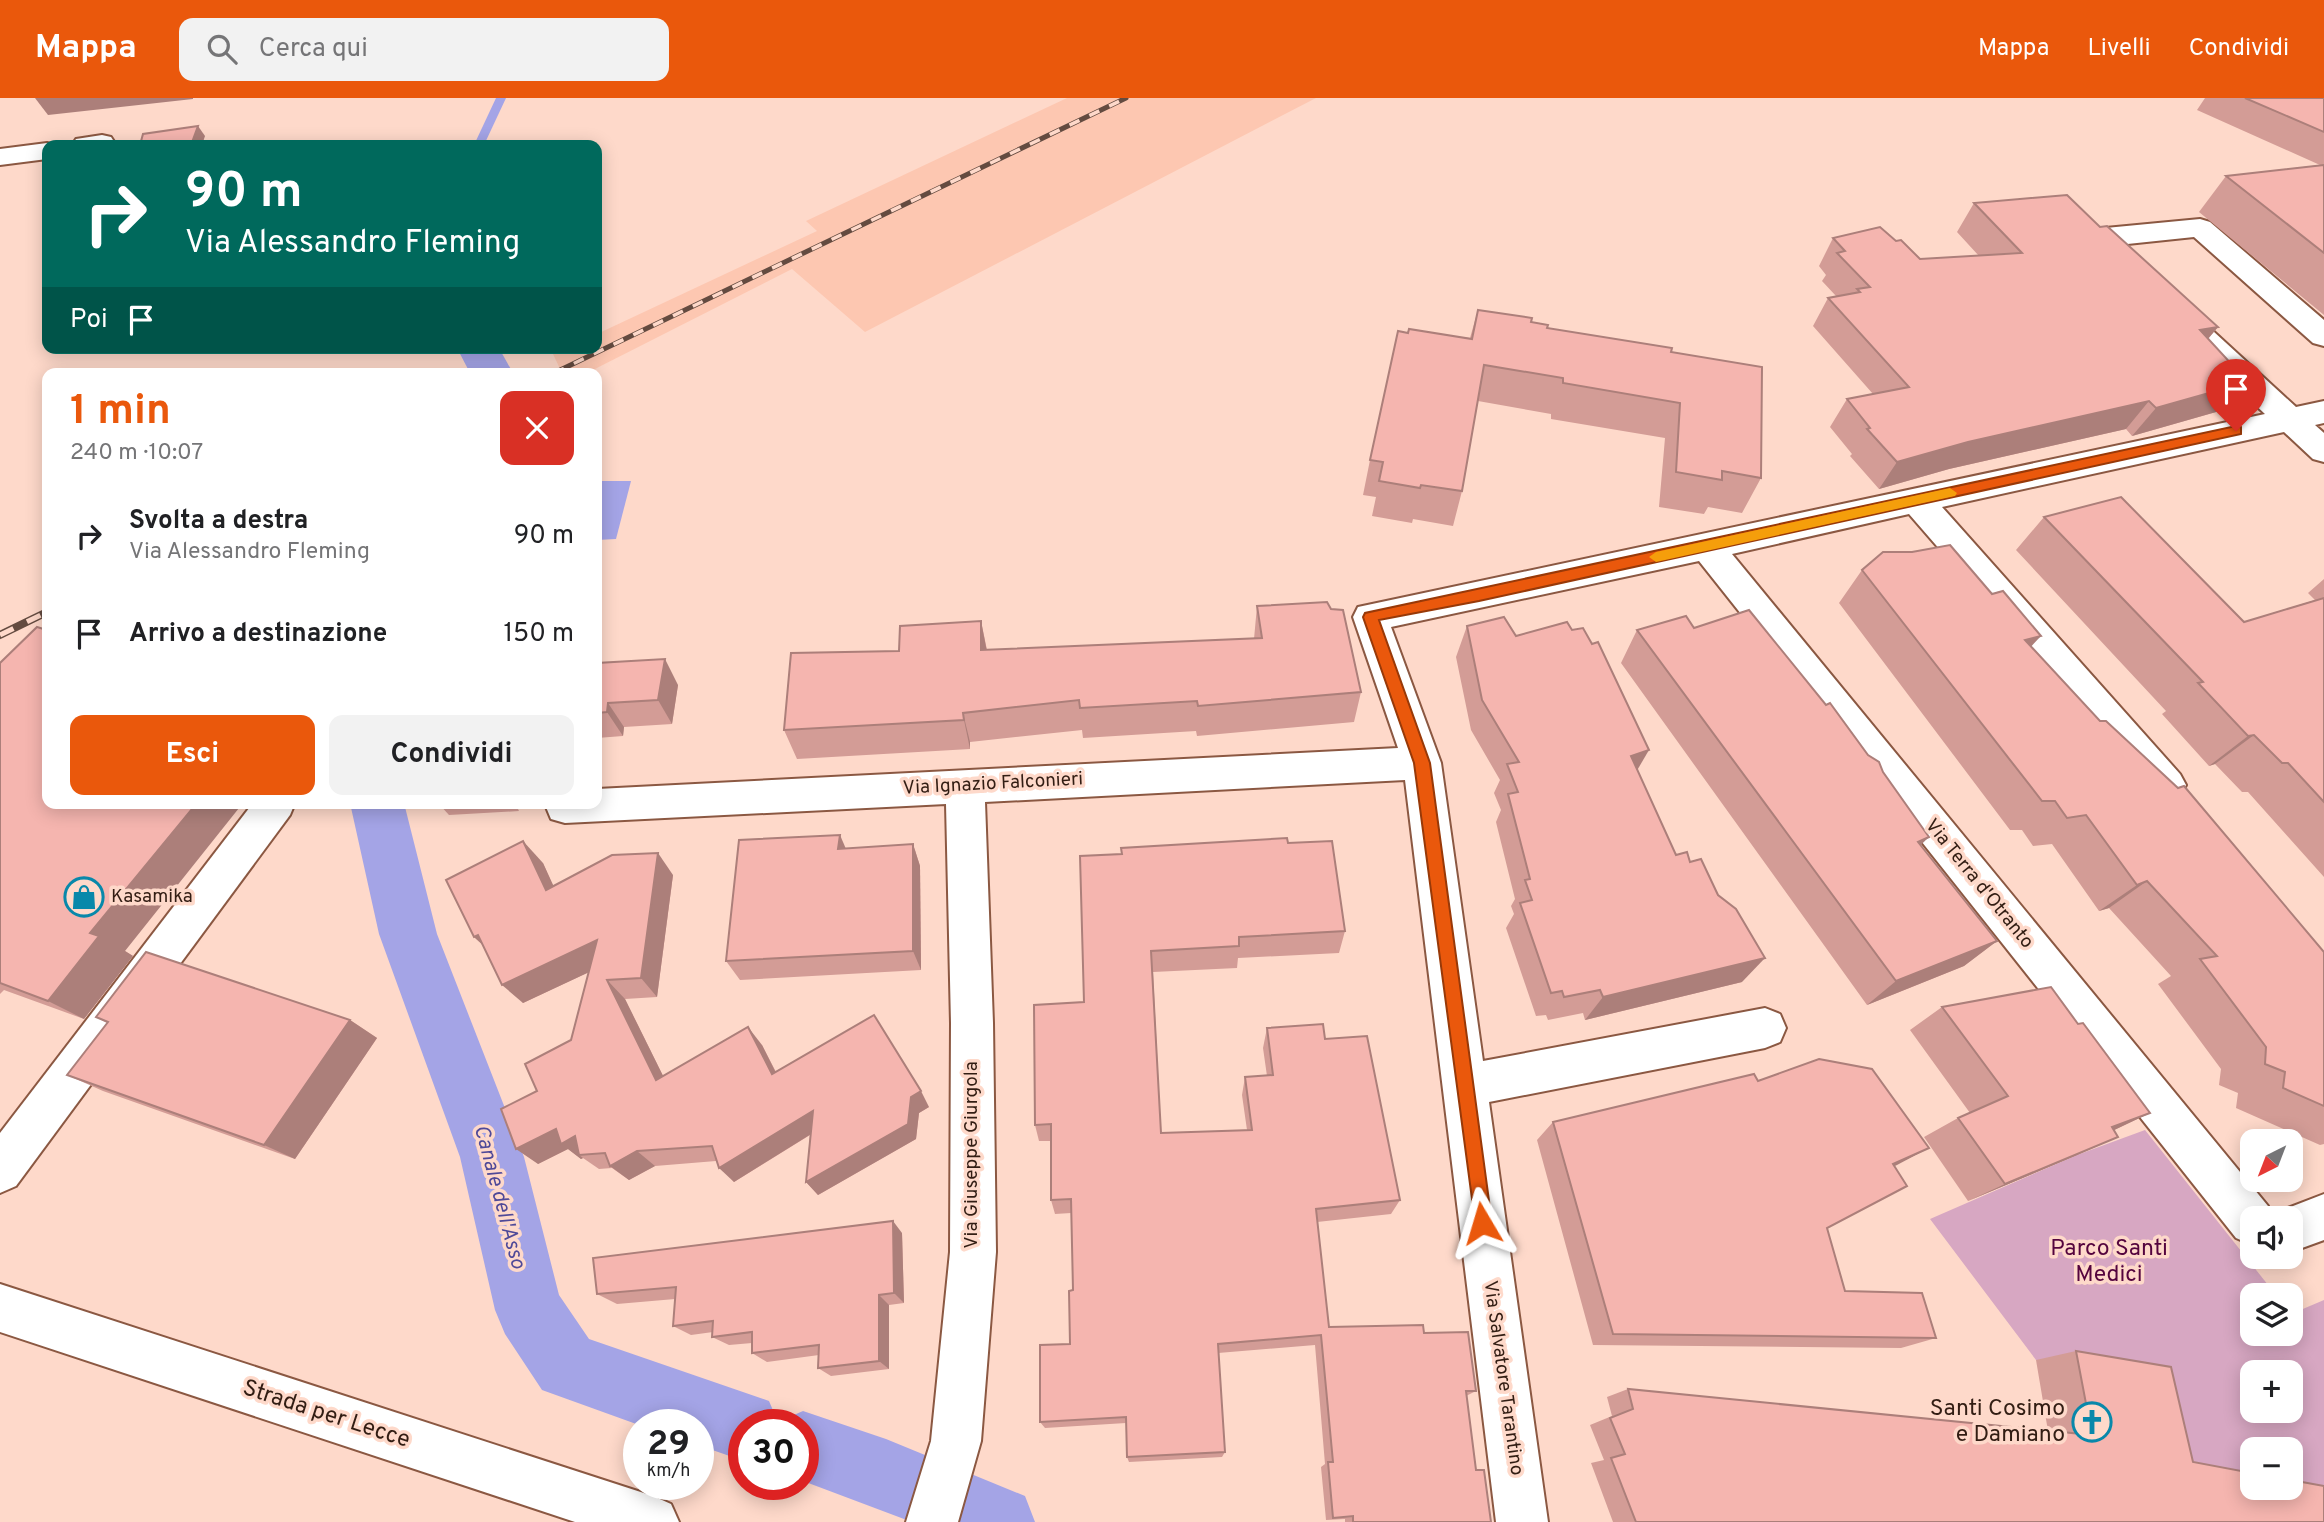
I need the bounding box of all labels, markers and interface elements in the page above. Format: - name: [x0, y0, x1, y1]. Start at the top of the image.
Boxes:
- search box: [179, 18, 669, 81]
- text: Mappa: [35, 28, 137, 70]
- icon: search: [203, 30, 241, 68]
- text: Cerca qui: [259, 33, 368, 66]
- text: Mappa: [1978, 34, 2049, 64]
- text: Livelli: [2087, 34, 2151, 64]
- text: Condividi: [2189, 34, 2289, 64]
- text: 90 m: [185, 163, 303, 225]
- icon: right: [70, 168, 161, 259]
- text: Via Alessandro Fleming: [185, 224, 520, 264]
- icon: arrive: [122, 301, 160, 339]
- text: Poi: [70, 304, 108, 337]
- pin: [2206, 359, 2266, 431]
- icon: arrive: [2217, 370, 2255, 408]
- text: 1 min: [70, 386, 171, 439]
- button: close: [500, 391, 574, 465]
- text: 240 m · 10:07: [70, 439, 203, 468]
- text: Svolta a destra: [129, 505, 308, 538]
- icon: right: [70, 517, 108, 555]
- text: 90 m: [514, 520, 574, 553]
- text: Via Alessandro Fleming: [129, 538, 370, 567]
- icon: arrive: [70, 615, 108, 653]
- text: Arrivo a destinazione: [129, 618, 387, 651]
- text: 150 m: [503, 618, 574, 651]
- button: Esci: [70, 715, 315, 795]
- button: Condividi: [329, 715, 574, 795]
- street label: Via Ignazio Falconieri: [902, 767, 1084, 801]
- street label: Via Terra d'Otranto: [1919, 814, 2039, 954]
- shop icon: Kasamika: [63, 876, 105, 918]
- place label: Kasamika: [111, 885, 193, 909]
- street label: Via Giuseppe Giurgola: [960, 1061, 984, 1249]
- water label: Canale dell'Asso: [467, 1122, 531, 1273]
- north arrow: [2240, 1129, 2303, 1192]
- map controls: [2240, 1129, 2303, 1500]
- position arrow: [1445, 1186, 1519, 1260]
- button: sound: [2240, 1206, 2303, 1269]
- park label: Parco Santi Medici: [2050, 1235, 2168, 1290]
- street label: Via Salvatore Tarantino: [1477, 1279, 1529, 1477]
- button: layers: [2240, 1283, 2303, 1346]
- button: +: [2240, 1360, 2303, 1423]
- street label: Strada per Lecce: [239, 1374, 413, 1456]
- place label: Santi Cosimo e Damiano: [1930, 1395, 2065, 1450]
- church icon: Santi Cosimo e Damiano: [2071, 1401, 2113, 1443]
- speed limit sign: 30: [728, 1409, 819, 1500]
- text: 29: [647, 1423, 690, 1467]
- button: −: [2240, 1437, 2303, 1500]
- text: km/h: [647, 1460, 690, 1483]

